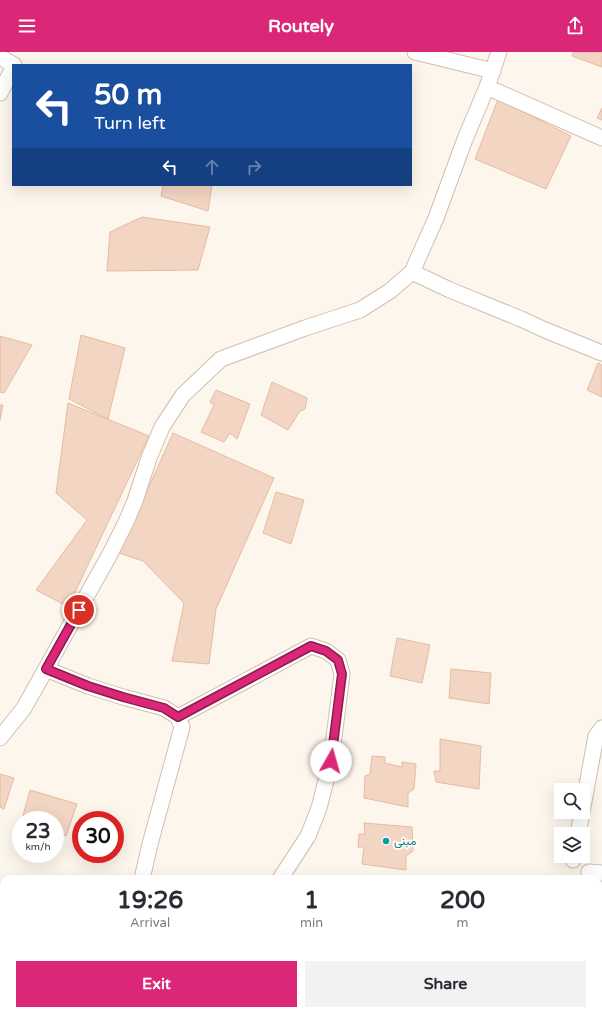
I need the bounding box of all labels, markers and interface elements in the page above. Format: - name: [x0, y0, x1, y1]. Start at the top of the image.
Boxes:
- icon: menu: [16, 15, 38, 37]
- text: Routely: [268, 15, 334, 37]
- icon: share: [564, 15, 586, 37]
- text: 50 m: [94, 78, 162, 112]
- icon: left: [28, 80, 80, 132]
- text: Turn left: [94, 112, 166, 134]
- icon: left: [159, 156, 181, 178]
- icon: ahead: [201, 156, 223, 178]
- icon: right: [243, 156, 265, 178]
- pin: [62, 593, 96, 627]
- icon: arrive: [68, 599, 90, 621]
- position arrow: [310, 740, 352, 782]
- map controls: [554, 783, 590, 863]
- button: search: [554, 783, 590, 819]
- speed limit sign: 30: [72, 811, 124, 863]
- text: 23: [25, 820, 51, 844]
- button: layers: [554, 827, 590, 863]
- place label: مبنى: [394, 834, 416, 849]
- marker: مبنى: [381, 836, 391, 846]
- text: km/h: [25, 841, 51, 853]
- text: 19:26: [117, 886, 183, 915]
- text: 1: [304, 886, 319, 915]
- text: 200: [440, 886, 485, 915]
- text: Arrival: [130, 915, 170, 931]
- text: min: [300, 915, 323, 931]
- text: m: [457, 915, 469, 931]
- button: Exit: [16, 961, 297, 1007]
- button: Share: [305, 961, 586, 1007]

